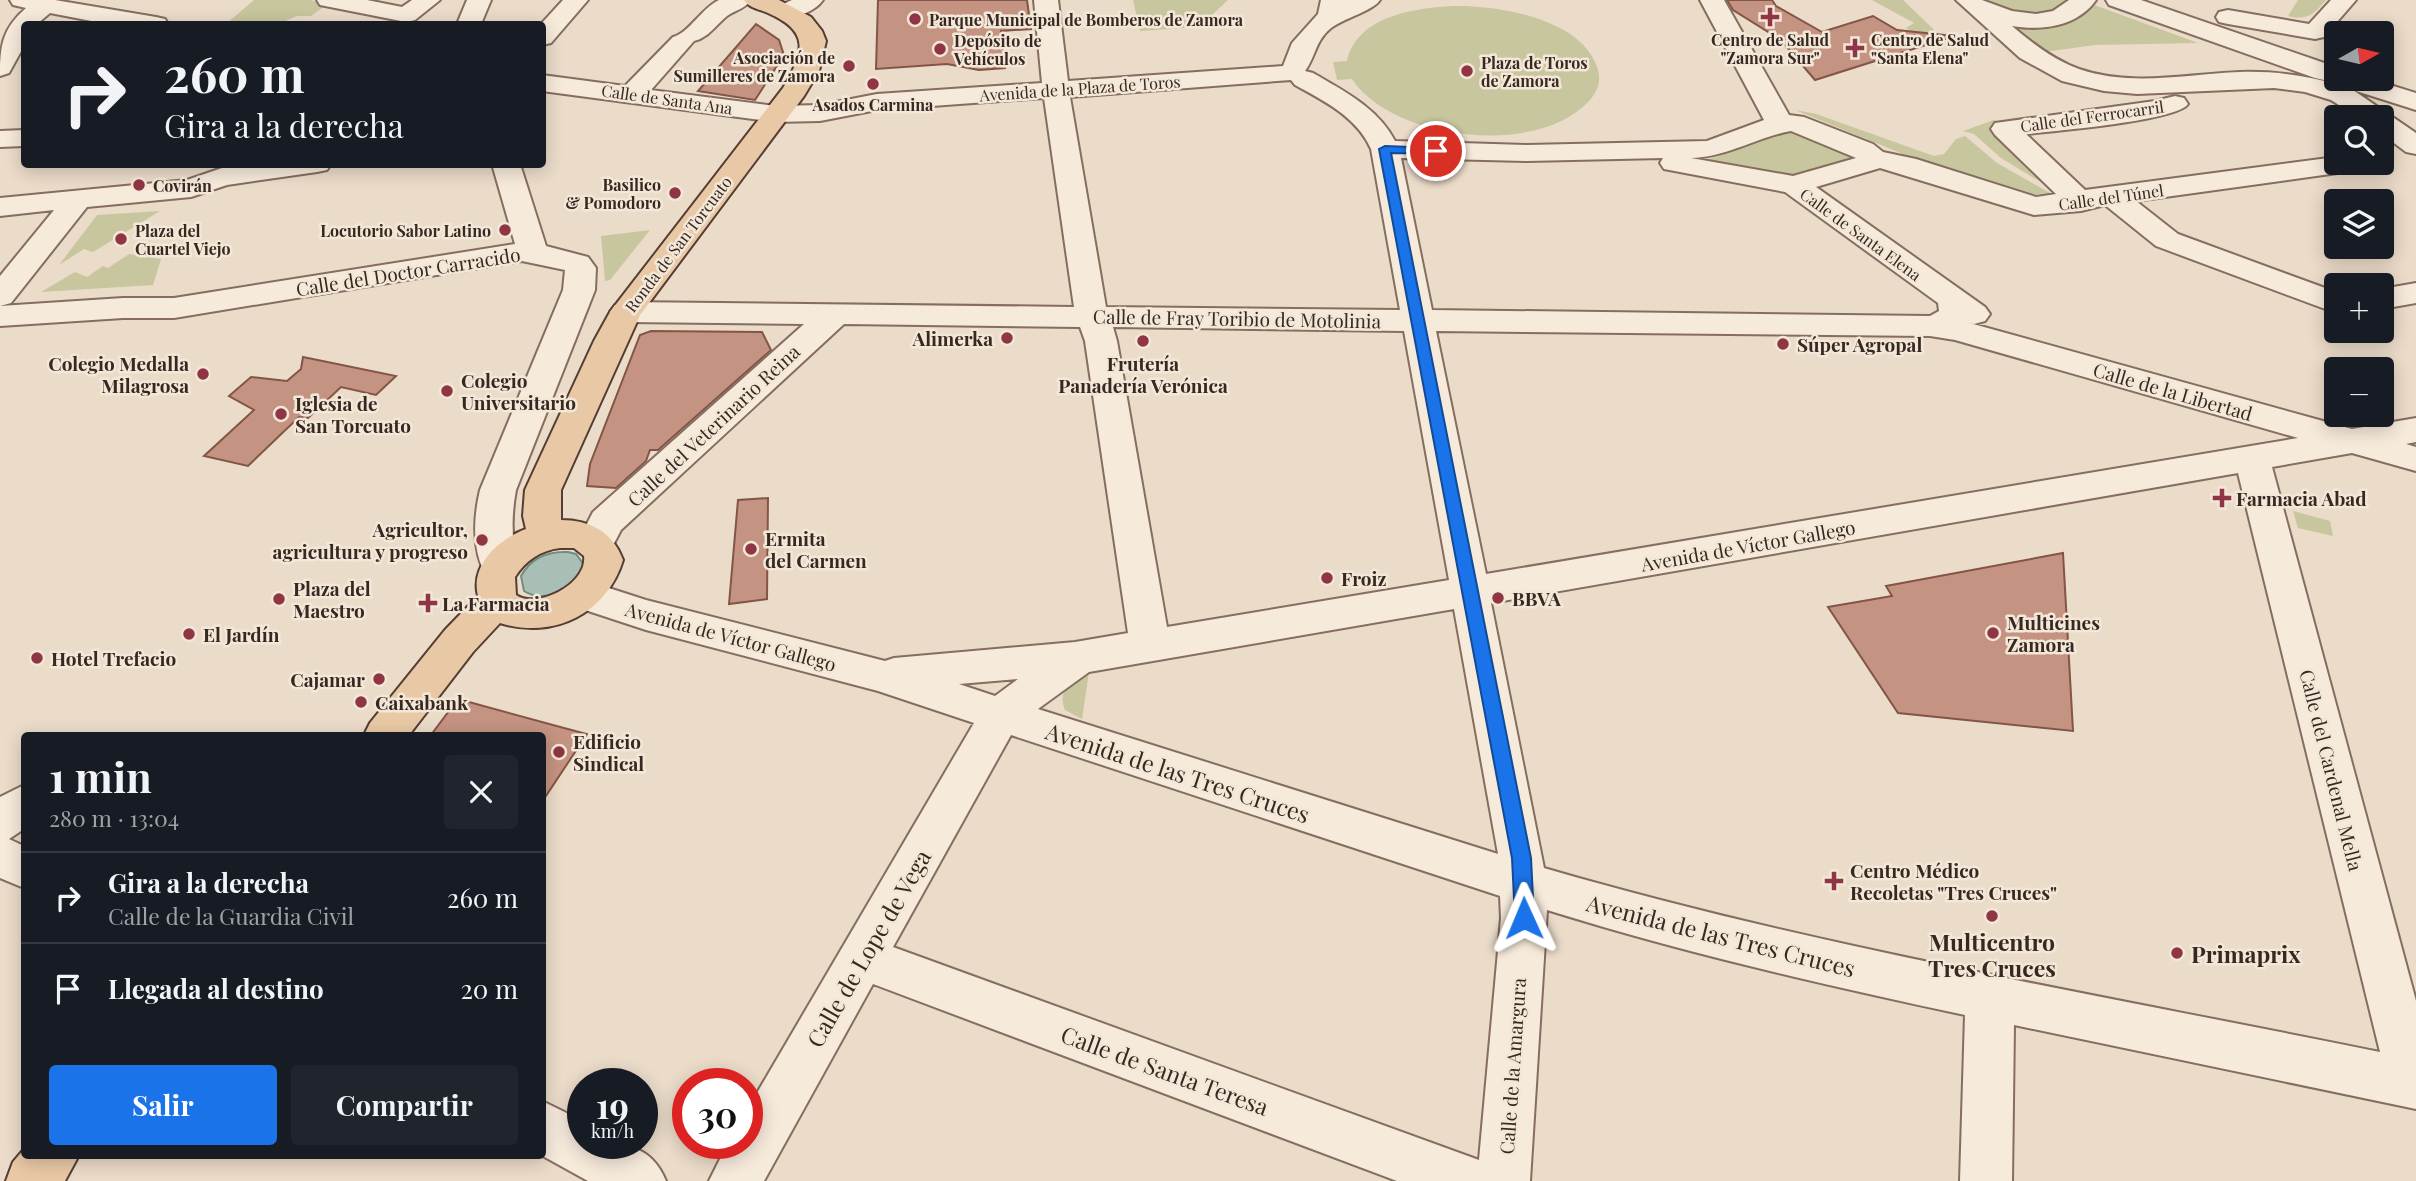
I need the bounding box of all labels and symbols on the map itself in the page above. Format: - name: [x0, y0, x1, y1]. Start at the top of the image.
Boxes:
- marker: Centro de Salud "Zamora Sur": [1760, 7, 1780, 27]
- place label: Parque Municipal de Bomberos de Zamora: [929, 9, 1244, 30]
- marker: Parque Municipal de Bomberos de Zamora: [907, 11, 923, 27]
- north arrow: [2324, 21, 2394, 91]
- place label: Centro de Salud "Zamora Sur": [1711, 29, 1829, 68]
- place label: Centro de Salud "Santa Elena": [1871, 29, 1989, 68]
- place label: Depósito de Vehículos: [953, 30, 1042, 69]
- marker: Centro de Salud "Santa Elena": [1845, 38, 1865, 58]
- marker: Depósito de Vehículos: [932, 41, 948, 57]
- place label: Asociación de Sumilleres de Zamora: [674, 47, 836, 86]
- place label: Plaza de Toros de Zamora: [1481, 52, 1588, 91]
- marker: Asociación de Sumilleres de Zamora: [841, 58, 857, 74]
- marker: Plaza de Toros de Zamora: [1459, 63, 1475, 79]
- street label: Avenida de la Plaza de Toros: [978, 71, 1181, 106]
- marker: Asados Carmina: [865, 76, 881, 92]
- street label: Calle de Santa Ana: [600, 79, 734, 119]
- place label: Asados Carmina: [812, 94, 934, 115]
- street label: Calle del Ferrocarril: [2019, 95, 2166, 136]
- pin: [1406, 121, 1466, 181]
- street label: Ronda de San Torcuato: [620, 172, 736, 316]
- place label: Basilico & Pomodoro: [565, 174, 661, 213]
- place label: Covirán: [153, 175, 212, 196]
- marker: Covirán: [131, 177, 147, 193]
- street label: Calle del Túnel: [2057, 179, 2165, 215]
- street label: Calle de Santa Elena: [1796, 183, 1926, 285]
- marker: Basilico & Pomodoro: [667, 185, 683, 201]
- place label: Plaza del Cuartel Viejo: [135, 220, 231, 259]
- place label: Locutorio Sabor Latino: [320, 220, 491, 241]
- marker: Locutorio Sabor Latino: [497, 222, 513, 238]
- marker: Plaza del Cuartel Viejo: [113, 231, 129, 247]
- street label: Calle del Doctor Carracido: [294, 240, 522, 302]
- street label: Calle de Fray Toribio de Motolinia: [1093, 302, 1382, 334]
- place label: Alimerka: [912, 325, 993, 351]
- marker: Alimerka: [999, 330, 1015, 346]
- place label: Súper Agropal: [1797, 331, 1922, 357]
- marker: Frutería Panadería Verónica: [1135, 333, 1151, 349]
- marker: Súper Agropal: [1775, 336, 1791, 352]
- street label: Calle del Veterinario Reina: [621, 338, 805, 512]
- place label: Colegio Medalla Milagrosa: [48, 350, 189, 398]
- place label: Frutería Panadería Verónica: [1058, 350, 1228, 398]
- street label: Calle de la Libertad: [2090, 356, 2256, 426]
- marker: Colegio Medalla Milagrosa: [195, 366, 211, 382]
- place label: Colegio Universitario: [461, 367, 576, 415]
- marker: Colegio Universitario: [439, 383, 455, 399]
- place label: Iglesia de San Torcuato: [295, 390, 411, 438]
- marker: Iglesia de San Torcuato: [273, 406, 289, 422]
- place label: Farmacia Abad: [2236, 485, 2367, 511]
- marker: Farmacia Abad: [2214, 490, 2230, 506]
- street label: Avenida de Víctor Gallego: [1638, 513, 1857, 577]
- place label: Agricultor, agricultura y progreso: [273, 516, 468, 564]
- place label: Ermita del Carmen: [765, 525, 867, 573]
- marker: Agricultor, agricultura y progreso: [474, 532, 490, 548]
- marker: Ermita del Carmen: [743, 541, 759, 557]
- place label: Froiz: [1341, 565, 1387, 591]
- marker: Froiz: [1319, 570, 1335, 586]
- place label: Plaza del Maestro: [293, 575, 371, 623]
- place label: BBVA: [1512, 585, 1561, 611]
- place label: La Farmacia: [442, 590, 550, 616]
- marker: BBVA: [1490, 590, 1506, 606]
- marker: Plaza del Maestro: [271, 591, 287, 607]
- marker: La Farmacia: [420, 595, 436, 611]
- street label: Avenida de Víctor Gallego: [622, 595, 839, 677]
- place label: Multicines Zamora: [2007, 609, 2100, 657]
- place label: El Jardín: [203, 621, 280, 647]
- marker: Multicines Zamora: [1985, 625, 2001, 641]
- marker: El Jardín: [181, 626, 197, 642]
- place label: Hotel Trefacio: [51, 645, 176, 671]
- marker: Hotel Trefacio: [29, 650, 45, 666]
- place label: Cajamar: [290, 666, 365, 692]
- street label: Calle del Cardenal Mella: [2294, 667, 2370, 874]
- marker: Cajamar: [371, 671, 387, 687]
- place label: Caixabank: [375, 689, 469, 715]
- marker: Caixabank: [353, 694, 369, 710]
- street label: Avenida de las Tres Cruces: [1041, 714, 1314, 829]
- place label: Edificio Sindical: [573, 728, 644, 776]
- marker: Edificio Sindical: [551, 744, 567, 760]
- street label: Calle de Lope de Vega: [799, 843, 937, 1052]
- place label: Centro Médico Recoletas "Tres Cruces": [1850, 857, 2057, 905]
- marker: Centro Médico Recoletas "Tres Cruces": [1824, 871, 1844, 891]
- position arrow: [1487, 881, 1561, 955]
- street label: Avenida de las Tres Cruces: [1583, 886, 1858, 983]
- marker: Multicentro Tres Cruces: [1984, 908, 2000, 924]
- place label: Multicentro Tres Cruces: [1928, 926, 2056, 983]
- place label: Primaprix: [2191, 938, 2301, 969]
- marker: Primaprix: [2169, 945, 2185, 961]
- street label: Calle de la Amargura: [1493, 976, 1531, 1155]
- street label: Calle de Santa Teresa: [1057, 1018, 1273, 1122]
- speed limit sign: 30: [672, 1068, 763, 1159]

